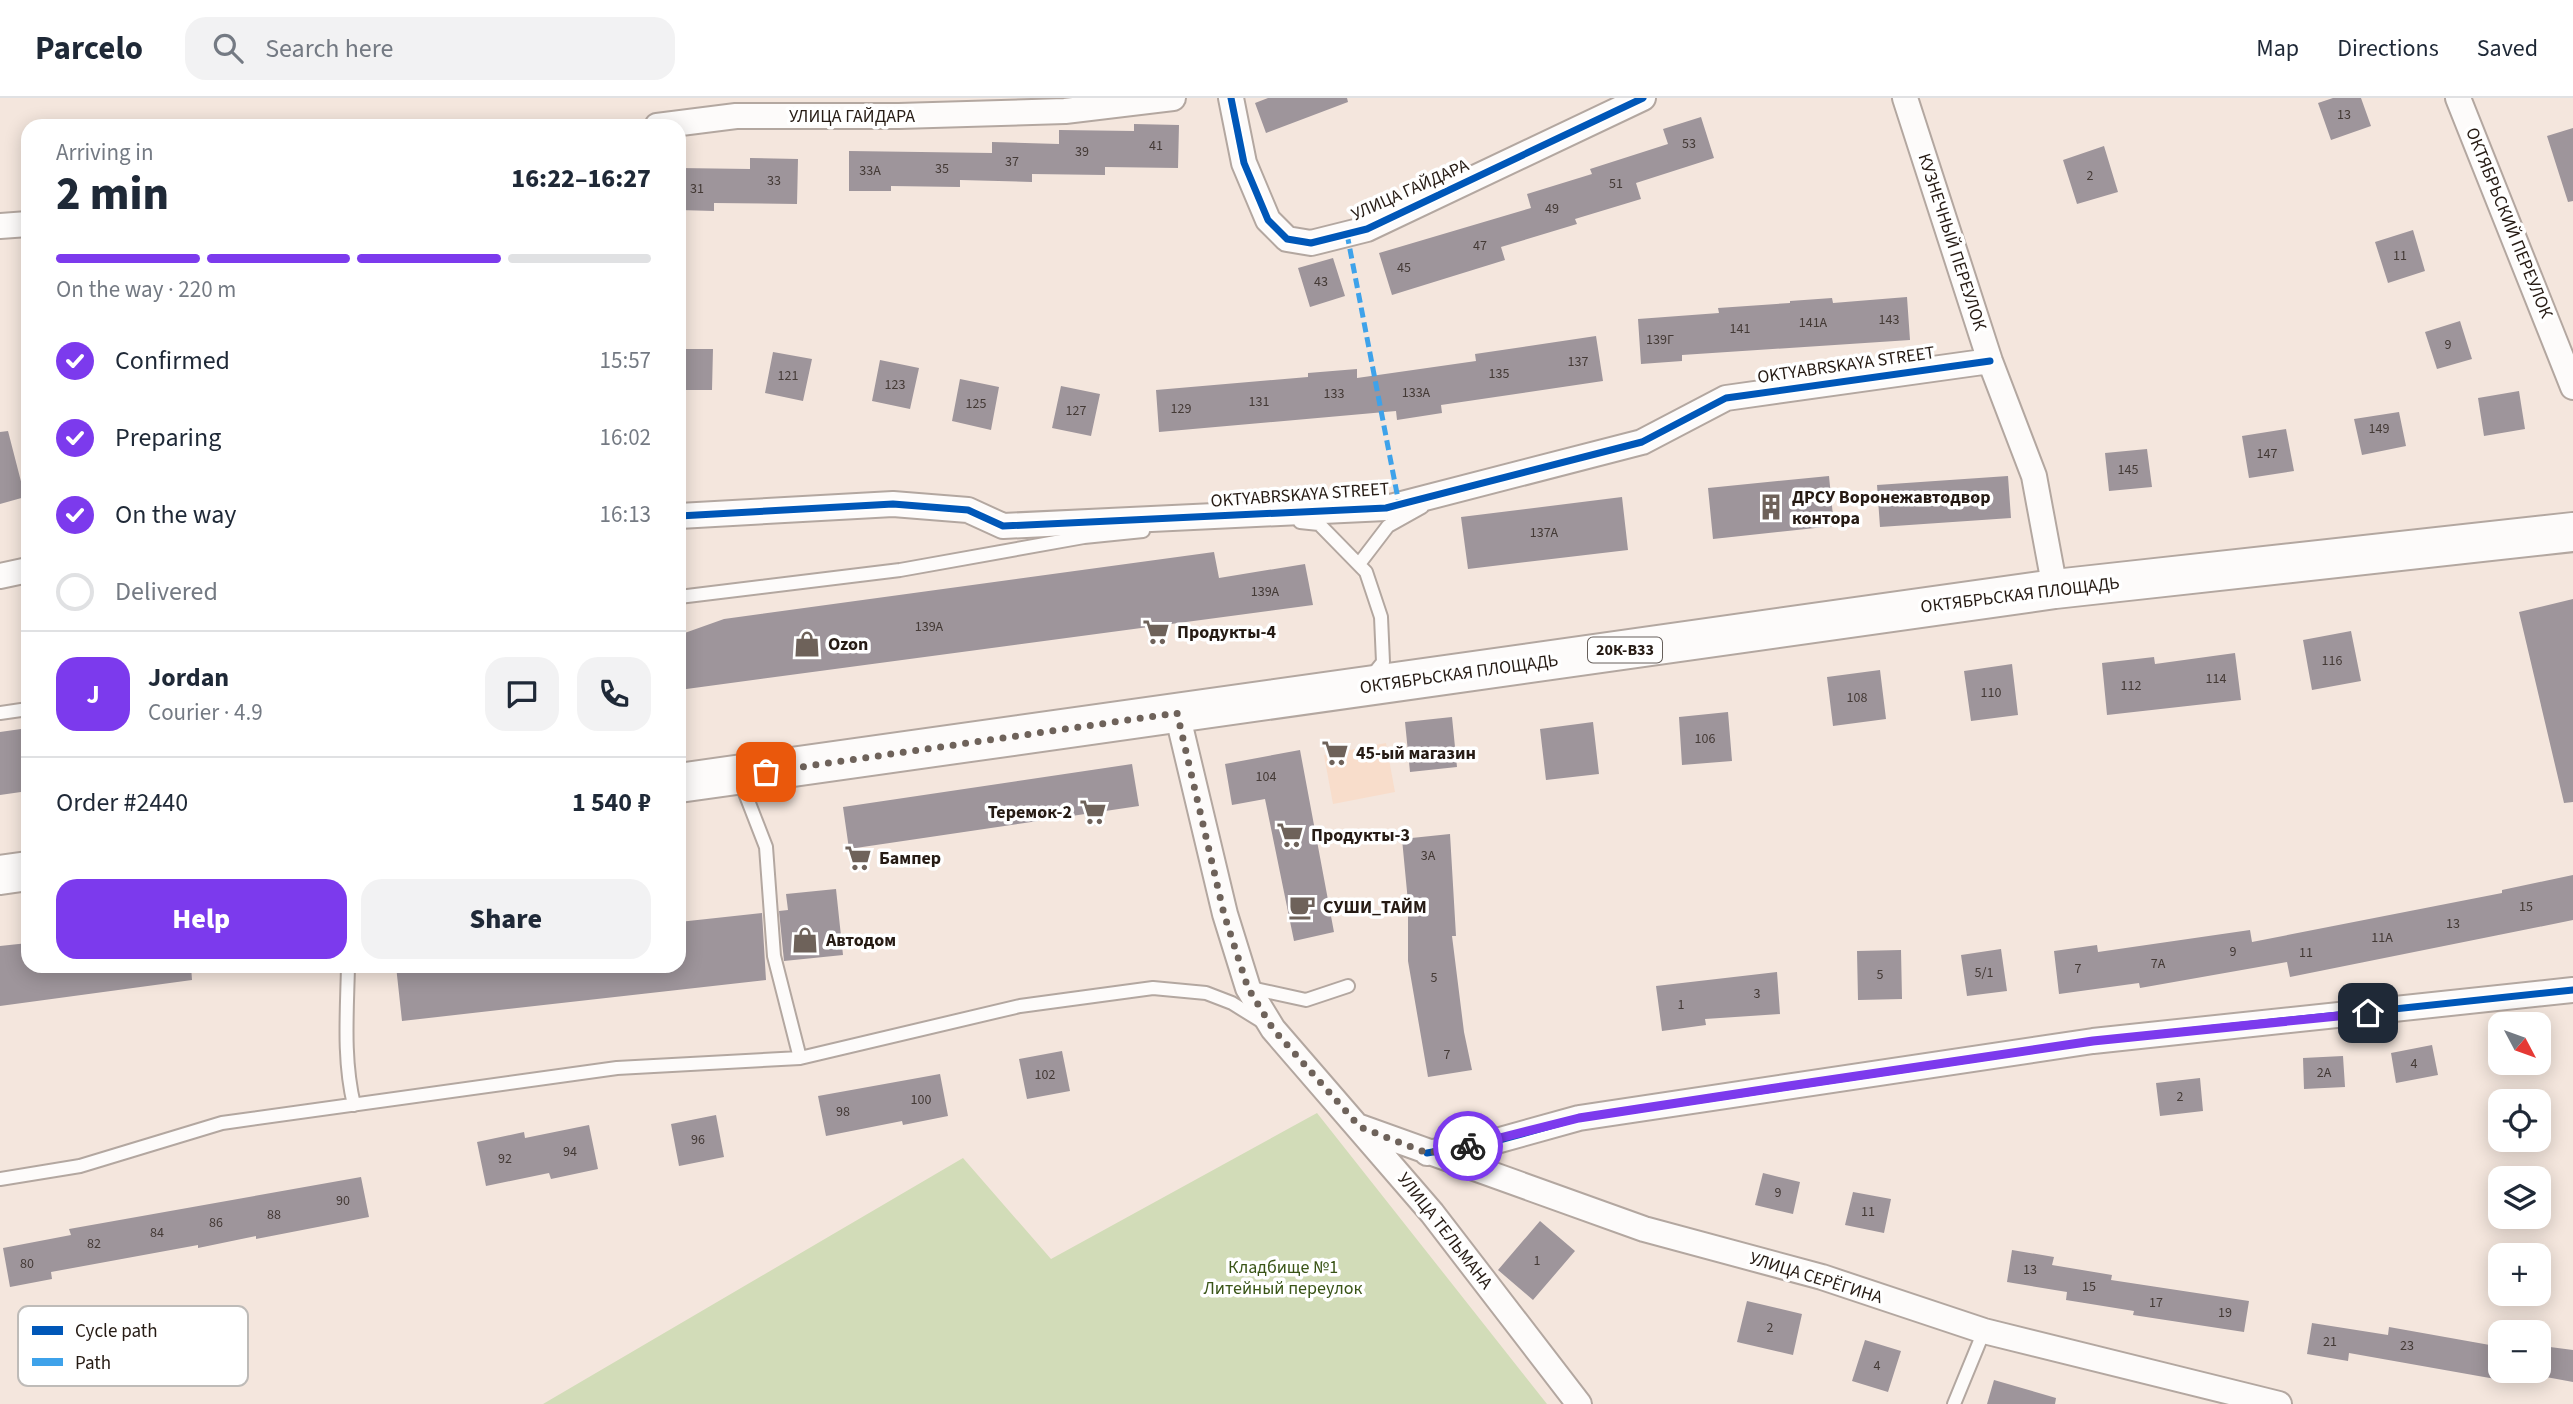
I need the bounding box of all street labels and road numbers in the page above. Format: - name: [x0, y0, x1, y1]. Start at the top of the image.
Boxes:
- street label: УЛИЦА ГАЙДАРА: [789, 104, 915, 129]
- street label: ОКТЯБРЬСКИЙ ПЕРЕУЛОК: [2459, 124, 2559, 323]
- street label: КУЗНЕЧНЫЙ ПЕРЕУЛОК: [1912, 150, 1993, 334]
- street label: УЛИЦА ГАЙДАРА: [1347, 153, 1473, 227]
- street label: OKTYABRSKAYA STREET: [1756, 340, 1937, 390]
- street label: OKTYABRSKAYA STREET: [1210, 476, 1390, 514]
- street label: ОКТЯБРЬСКАЯ ПЛОЩАДЬ: [1919, 570, 2121, 620]
- road number: 20К-В33: [1588, 638, 1662, 663]
- street label: ОКТЯБРЬСКАЯ ПЛОЩАДЬ: [1358, 648, 1560, 700]
- street label: УЛИЦА ТЕЛЬМАНА: [1392, 1168, 1499, 1295]
- street label: УЛИЦА СЕРЁГИНА: [1746, 1246, 1886, 1310]

